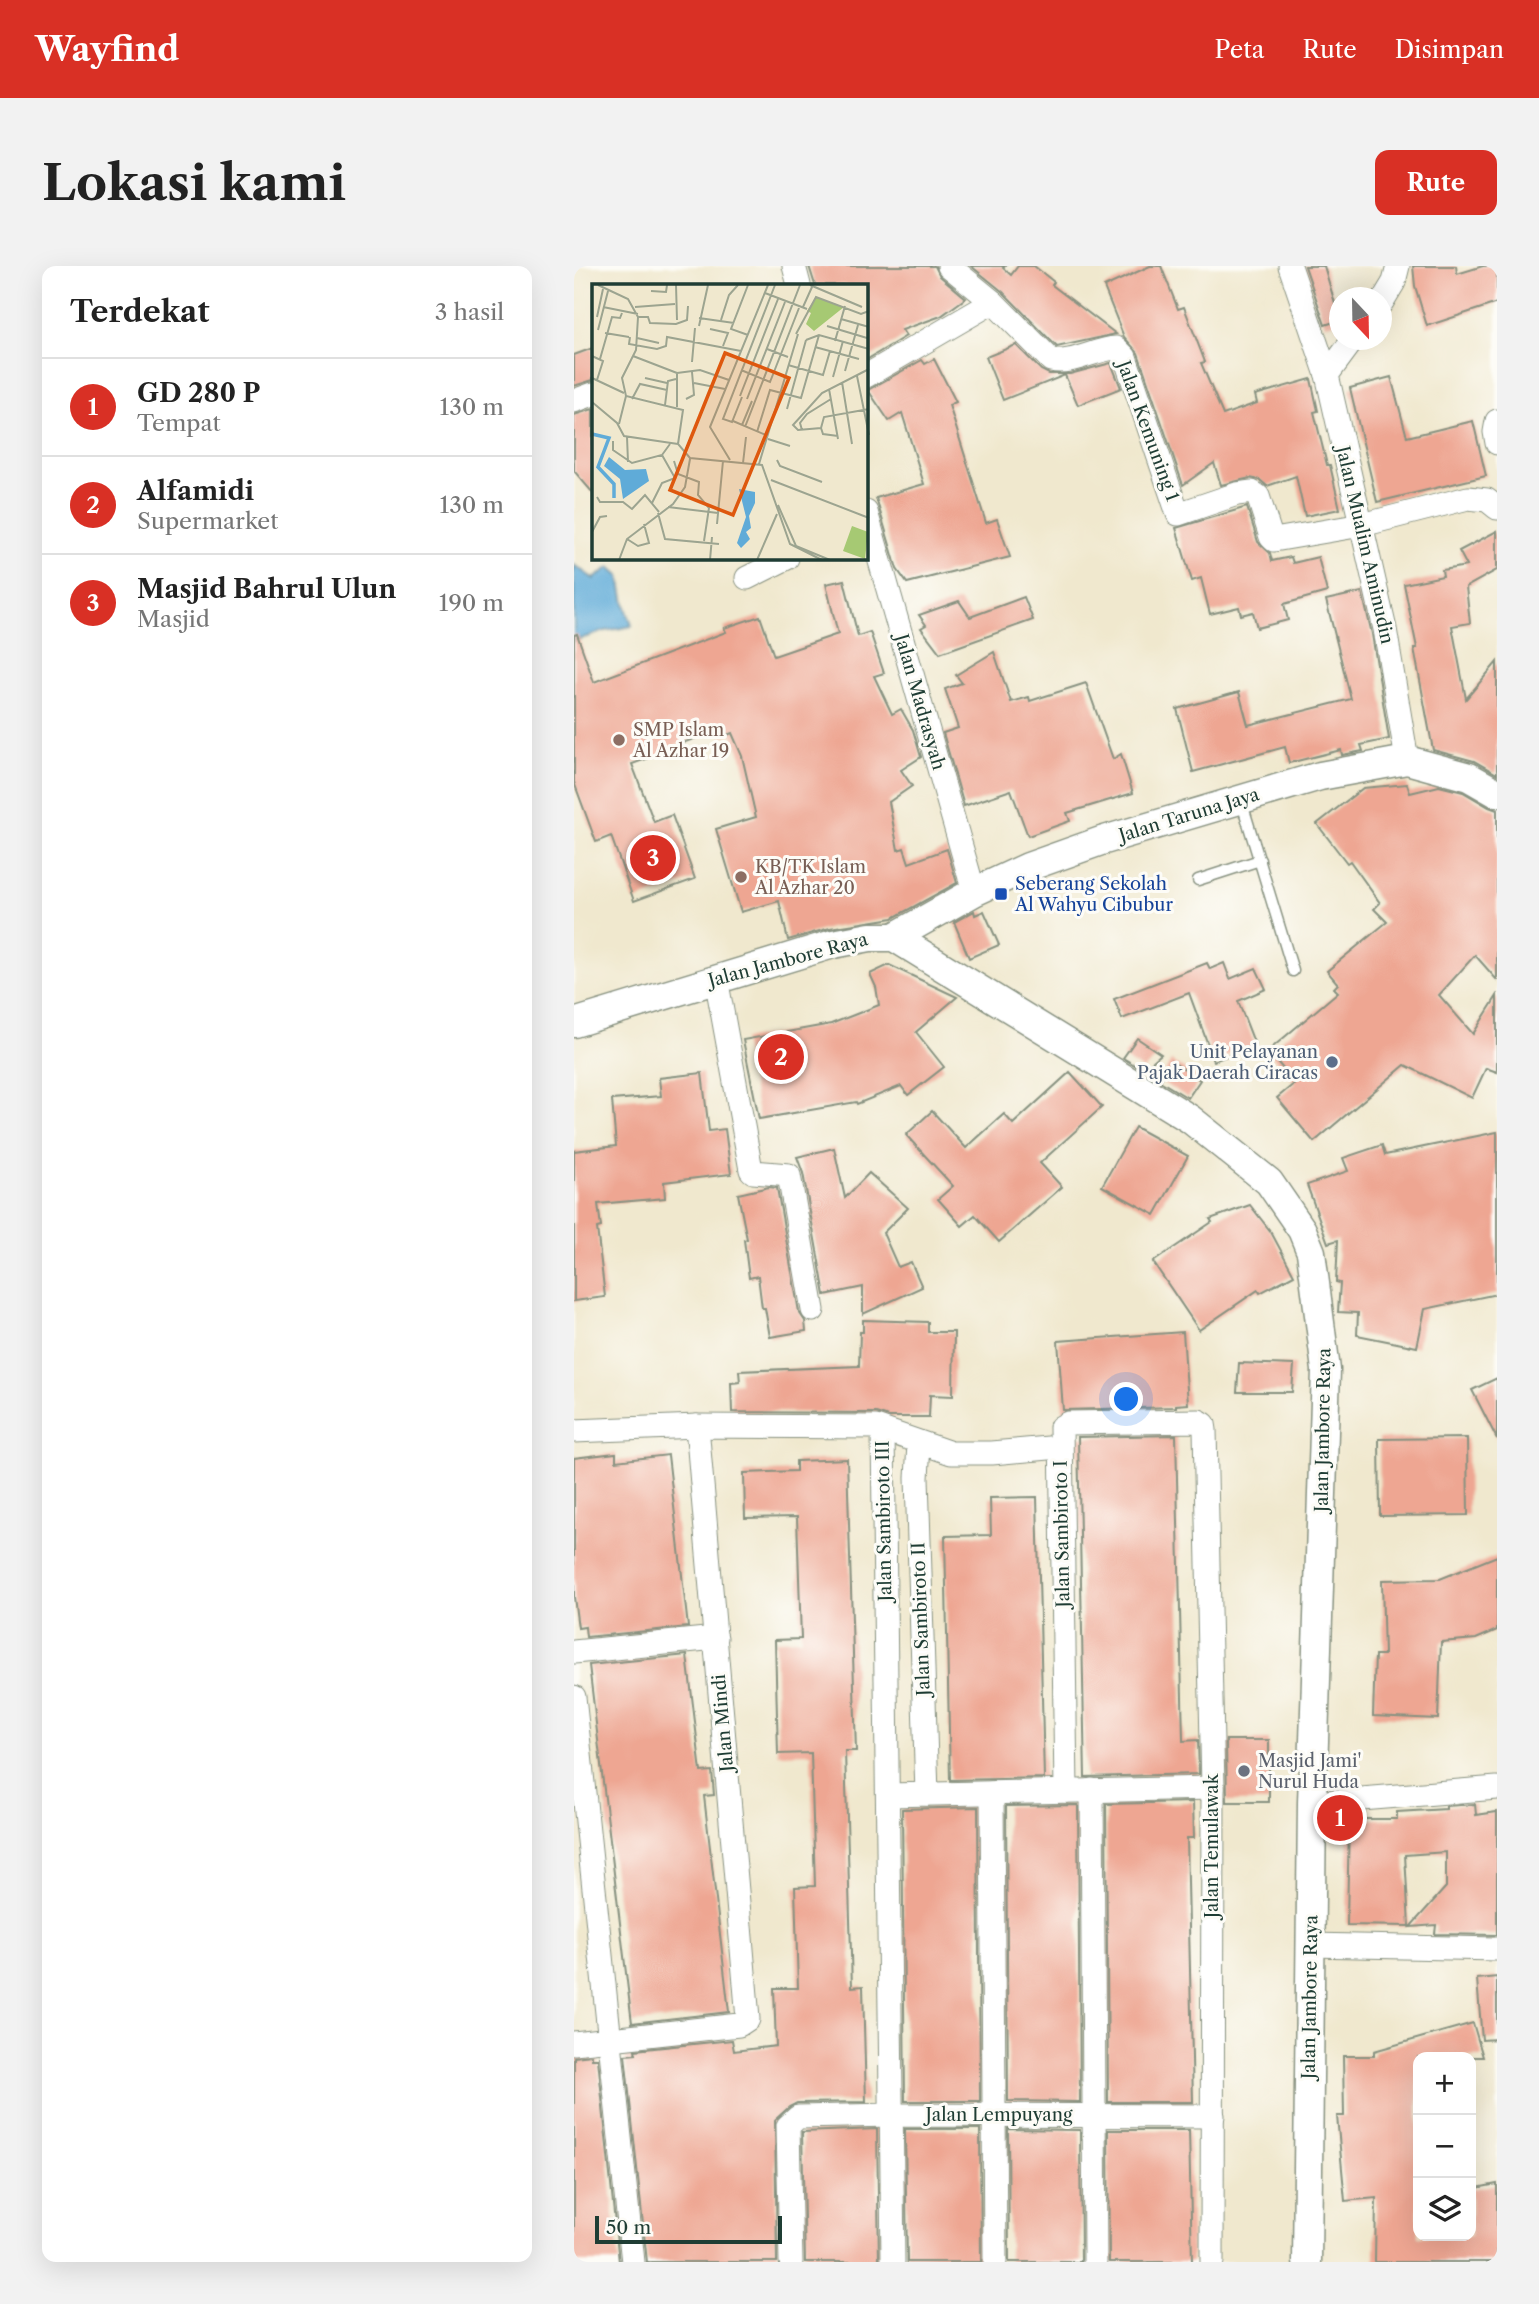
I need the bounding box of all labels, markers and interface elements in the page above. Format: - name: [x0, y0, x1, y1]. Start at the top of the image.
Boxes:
- text: Wayfind: [35, 29, 179, 70]
- text: Peta: [1215, 35, 1264, 64]
- text: Rute: [1302, 35, 1357, 64]
- text: Disimpan: [1395, 35, 1504, 64]
- button: Rute: [1375, 150, 1497, 215]
- text: Lokasi kami: [42, 152, 346, 213]
- inset map: [592, 284, 868, 560]
- north arrow: [1329, 287, 1392, 350]
- text: Terdekat: [70, 293, 210, 330]
- text: 3 hasil: [435, 298, 504, 326]
- street label: Jalan Kemuning 1: [1111, 355, 1184, 505]
- text: GD 280 P: [137, 377, 260, 409]
- text: 1: [88, 393, 98, 421]
- text: 130 m: [440, 393, 504, 421]
- text: Tempat: [137, 409, 221, 437]
- street label: Jalan Mualim Aminudin: [1331, 441, 1398, 646]
- text: Alfamidi: [137, 475, 254, 507]
- text: 2: [86, 491, 100, 519]
- text: 130 m: [440, 491, 504, 519]
- text: Supermarket: [137, 507, 278, 535]
- text: Masjid Bahrul Ulun: [137, 573, 396, 605]
- text: 3: [87, 589, 100, 617]
- text: 190 m: [439, 589, 504, 617]
- text: Masjid: [137, 605, 210, 633]
- street label: Jalan Madrasyah: [889, 629, 950, 772]
- place label: SMP Islam Al Azhar 19: [632, 719, 729, 762]
- marker: SMP Islam Al Azhar 19: [611, 732, 627, 748]
- street label: Jalan Taruna Jaya: [1113, 783, 1262, 848]
- pin: 3: [630, 832, 676, 884]
- place label: KB/TK Islam Al Azhar 20: [754, 856, 866, 899]
- marker: KB/TK Islam Al Azhar 20: [733, 869, 749, 885]
- place label: Seberang Sekolah Al Wahyu Cibubur: [1014, 873, 1173, 916]
- marker: Seberang Sekolah Al Wahyu Cibubur: [993, 886, 1009, 902]
- street label: Jalan Jambore Raya: [703, 928, 871, 993]
- pin: 2: [758, 1031, 804, 1083]
- place label: Unit Pelayanan Pajak Daerah Ciracas: [1137, 1041, 1318, 1084]
- marker: Unit Pelayanan Pajak Daerah Ciracas: [1324, 1054, 1340, 1070]
- street label: Jalan Jambore Raya: [1311, 1347, 1335, 1515]
- your location: [1109, 1382, 1143, 1416]
- street label: Jalan Sambiroto III: [872, 1440, 896, 1605]
- street label: Jalan Sambiroto I: [1050, 1460, 1074, 1611]
- street label: Jalan Sambiroto II: [907, 1542, 935, 1699]
- street label: Jalan Mindi: [708, 1673, 738, 1776]
- place label: Masjid Jami' Nurul Huda: [1258, 1750, 1361, 1793]
- marker: Masjid Jami' Nurul Huda: [1236, 1763, 1252, 1779]
- street label: Jalan Temulawak: [1201, 1772, 1223, 1921]
- pin: 1: [1317, 1792, 1363, 1844]
- street label: Jalan Jambore Raya: [1298, 1914, 1322, 2082]
- map controls: [1413, 2052, 1476, 2241]
- button: +: [1413, 2052, 1476, 2115]
- street label: Jalan Lempuyang: [923, 2104, 1073, 2126]
- button: −: [1413, 2115, 1476, 2178]
- button: layers: [1413, 2178, 1476, 2241]
- scale bar: [595, 2213, 782, 2245]
- text: 50 m: [606, 2216, 651, 2239]

